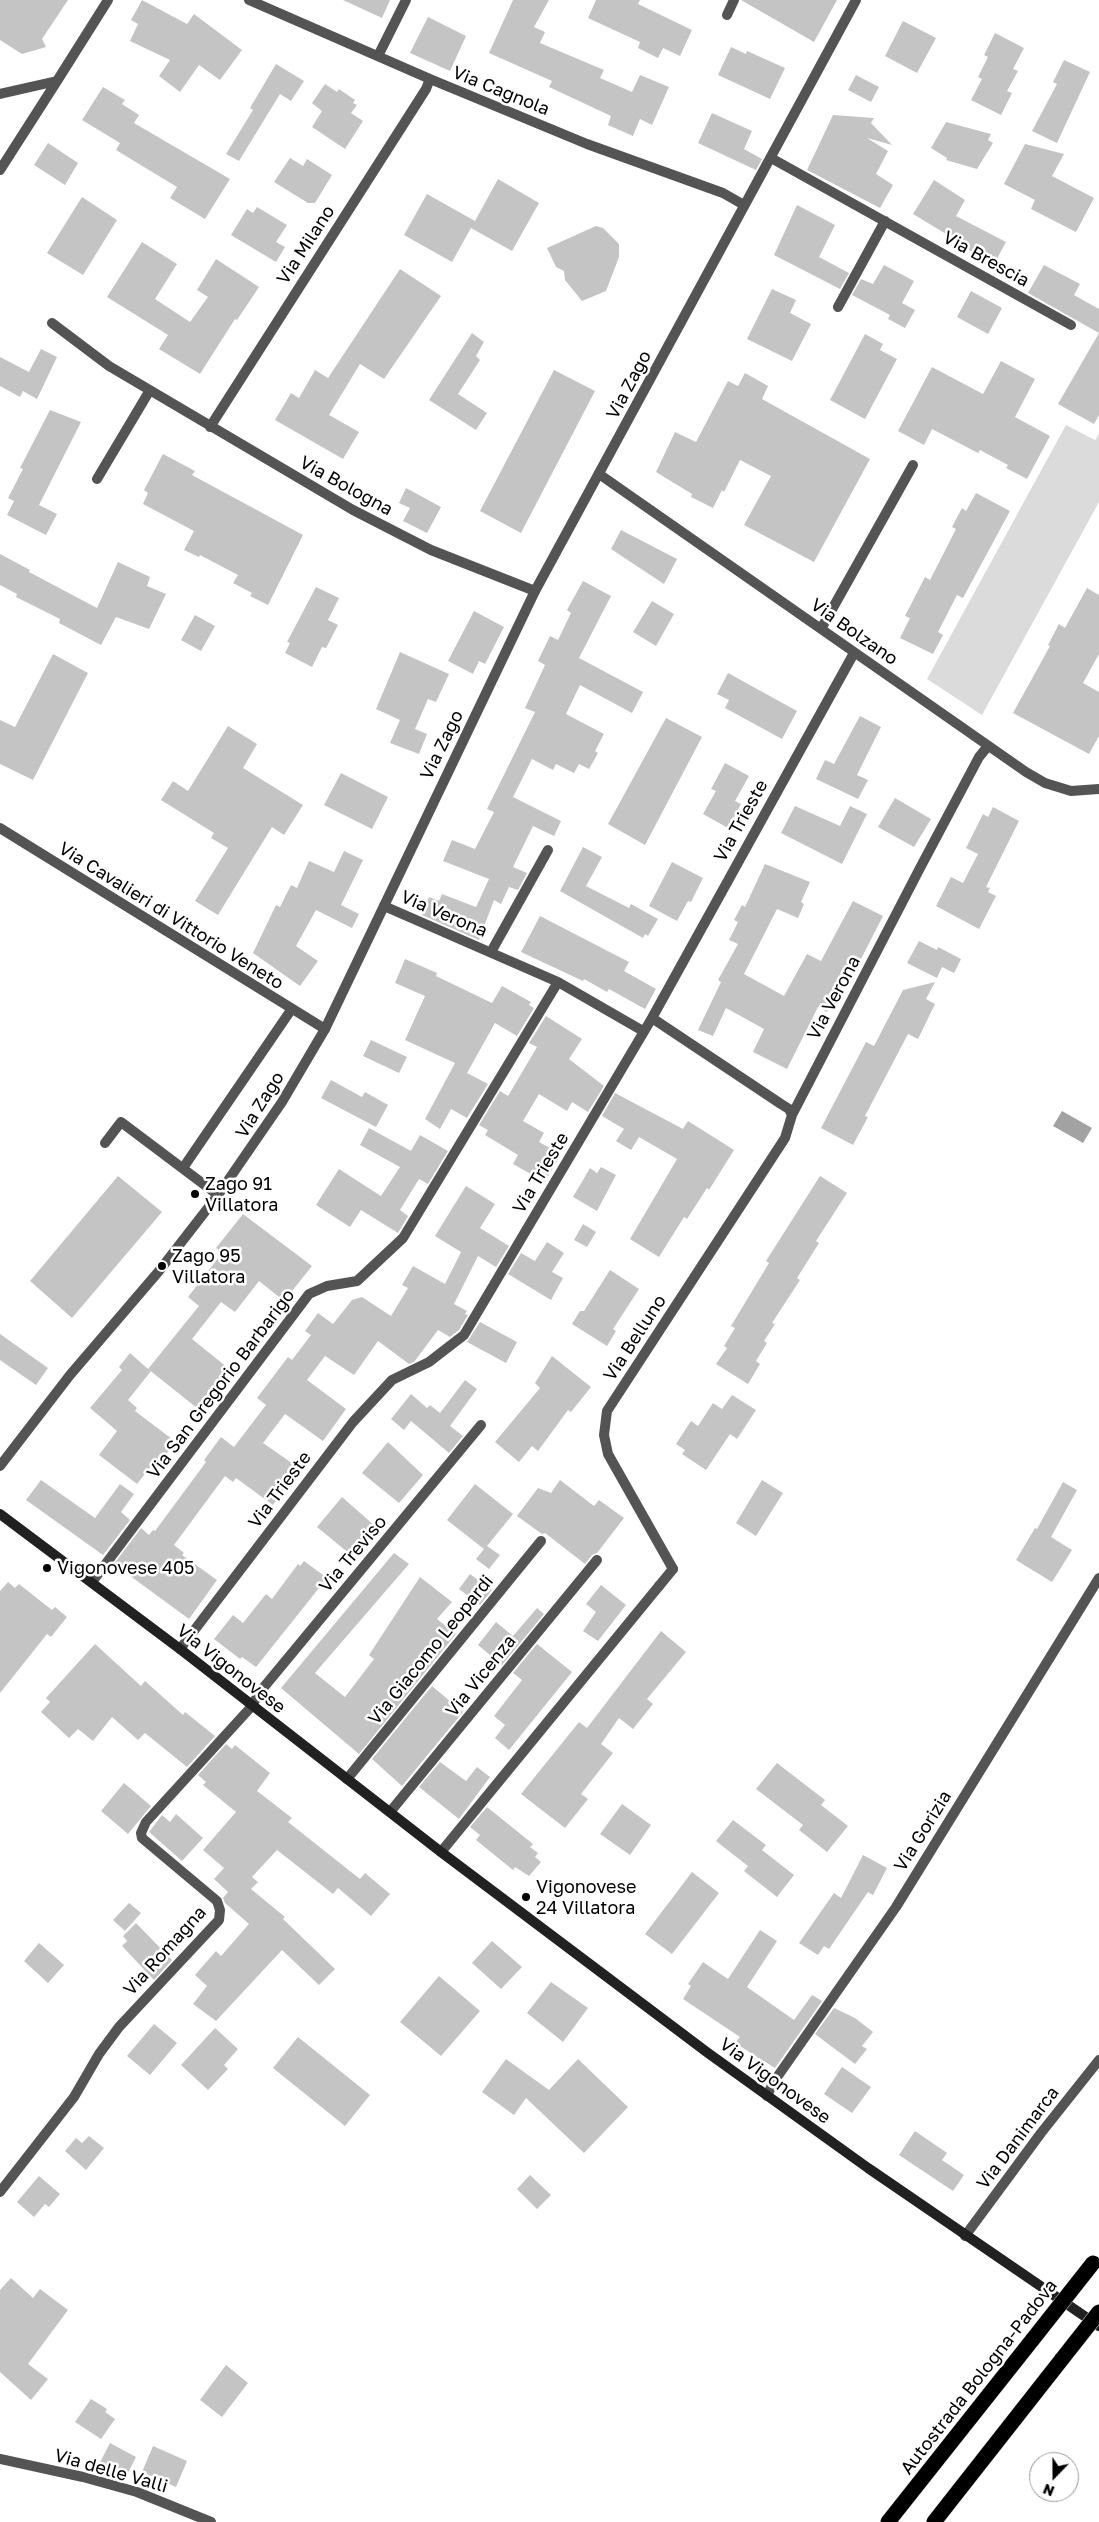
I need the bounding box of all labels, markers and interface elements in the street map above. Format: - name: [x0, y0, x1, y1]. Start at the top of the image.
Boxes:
- street label: Via Cagnola: [449, 62, 553, 120]
- street label: Via Milano: [273, 202, 339, 288]
- street label: Via Brescia: [939, 226, 1033, 292]
- street label: Via Zago: [602, 347, 656, 423]
- street label: Via Bologna: [296, 452, 396, 520]
- street label: Via Bolzano: [806, 594, 902, 670]
- street label: Via Zago: [416, 707, 468, 783]
- street label: Via Trieste: [710, 776, 772, 866]
- street label: Via Cavalieri di Vittorio Veneto: [55, 838, 287, 994]
- street label: Via Verona: [398, 886, 490, 942]
- street label: Via Verona: [803, 952, 865, 1044]
- street label: Via Zago: [231, 1068, 289, 1142]
- street label: Via Trieste: [508, 1129, 574, 1217]
- place label: Zago 91 Villatora: [205, 1173, 278, 1216]
- marker: Zago 91 Villatora: [189, 1188, 201, 1200]
- place label: Zago 95 Villatora: [172, 1245, 245, 1288]
- marker: Zago 95 Villatora: [156, 1260, 168, 1272]
- street label: Via San Gregorio Barbarigo: [143, 1285, 299, 1483]
- street label: Via Belluno: [599, 1291, 671, 1385]
- street label: Via Trieste: [244, 1447, 316, 1533]
- street label: Via Treviso: [315, 1511, 391, 1597]
- place label: Vigonovese 405: [57, 1557, 194, 1579]
- marker: Vigonovese 405: [41, 1562, 53, 1574]
- street label: Via Giacomo Leopardi: [364, 1571, 498, 1729]
- street label: Via Vigonovese: [172, 1620, 290, 1718]
- street label: Via Vicenza: [441, 1631, 521, 1721]
- street label: Via Gorizia: [890, 1787, 956, 1875]
- place label: Vigonovese 24 Villatora: [536, 1876, 636, 1918]
- marker: Vigonovese 24 Villatora: [520, 1891, 532, 1903]
- street label: Via Romagna: [119, 1902, 211, 2000]
- street label: Via Vigonovese: [715, 2033, 835, 2129]
- street label: Via Danimarca: [972, 2082, 1064, 2194]
- street label: Autostrada Bologna-Padova: [896, 2275, 1062, 2479]
- street label: Via delle Valli: [52, 2445, 170, 2497]
- north arrow: [1029, 2452, 1079, 2502]
- text: N: [1040, 2481, 1057, 2500]

